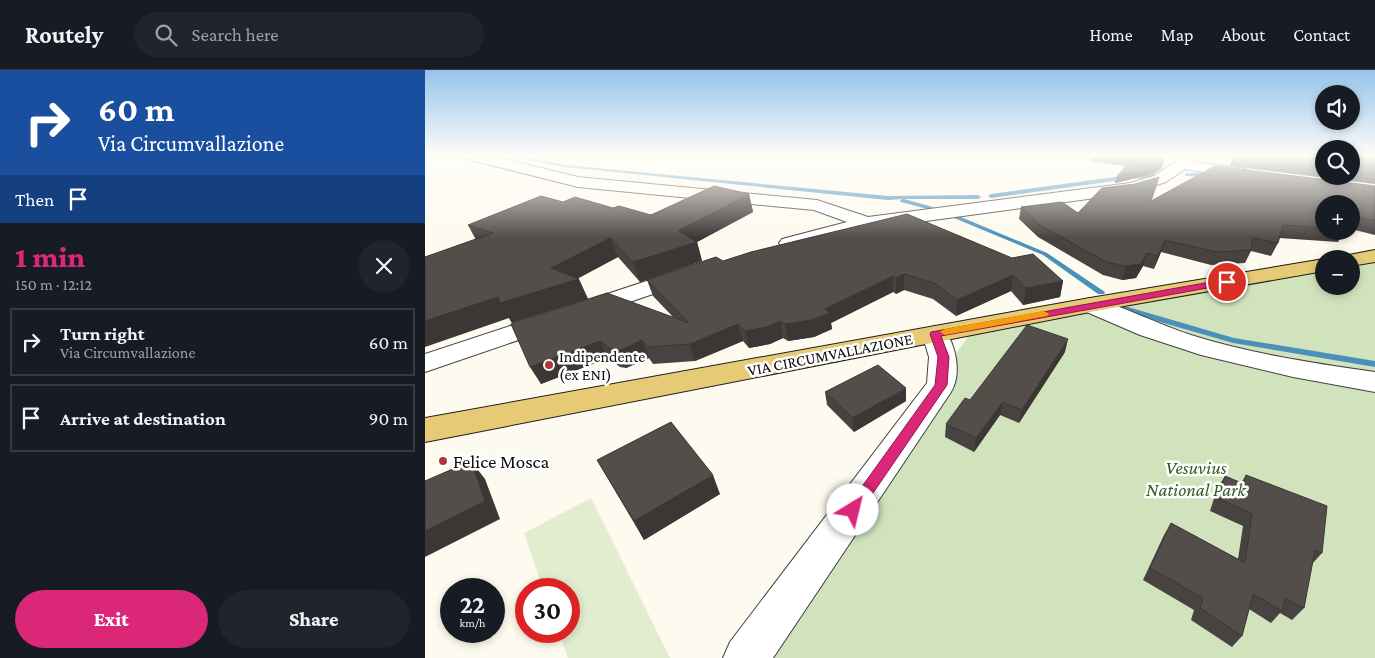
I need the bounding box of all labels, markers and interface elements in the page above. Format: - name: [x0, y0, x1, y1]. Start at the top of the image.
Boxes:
- search box: [134, 12, 484, 57]
- text: Routely: [25, 21, 104, 48]
- icon: search: [152, 21, 180, 49]
- text: Search here: [192, 24, 279, 45]
- text: Home: [1090, 25, 1133, 45]
- text: Map: [1161, 25, 1193, 45]
- text: About: [1221, 25, 1265, 45]
- text: Contact: [1293, 25, 1350, 45]
- map controls: [1315, 85, 1360, 295]
- button: sound: [1315, 85, 1360, 130]
- icon: right: [15, 90, 80, 155]
- text: 60 m: [98, 90, 175, 129]
- text: Via Circumvallazione: [98, 131, 284, 156]
- button: search: [1315, 140, 1360, 185]
- icon: arrive: [64, 185, 92, 213]
- text: Then: [15, 189, 54, 210]
- button: +: [1315, 195, 1360, 240]
- text: 1 min: [15, 240, 85, 273]
- button: close: [358, 240, 410, 292]
- button: −: [1315, 250, 1360, 295]
- pin: [1206, 261, 1248, 303]
- icon: arrive: [1213, 268, 1241, 296]
- text: 150 m · 12:12: [15, 276, 92, 293]
- text: Turn right: [60, 323, 145, 344]
- icon: right: [17, 328, 45, 356]
- street label: VIA CIRCUMVALLAZIONE: [746, 330, 914, 379]
- text: 60 m: [369, 332, 408, 353]
- text: Via Circumvallazione: [60, 344, 195, 361]
- place label: Indipendente (ex ENI): [559, 348, 645, 384]
- marker: Indipendente (ex ENI): [543, 359, 555, 371]
- icon: arrive: [17, 404, 45, 432]
- text: Arrive at destination: [60, 408, 226, 429]
- text: 90 m: [369, 408, 408, 429]
- place label: Felice Mosca: [453, 451, 550, 472]
- marker: Felice Mosca: [437, 455, 449, 467]
- park label: Vesuvius National Park: [1146, 457, 1247, 500]
- position arrow: [826, 483, 878, 535]
- speed limit sign: 30: [515, 578, 580, 643]
- button: Exit: [15, 590, 208, 648]
- button: Share: [218, 590, 410, 648]
- text: 22: [460, 591, 485, 618]
- text: km/h: [460, 616, 485, 630]

